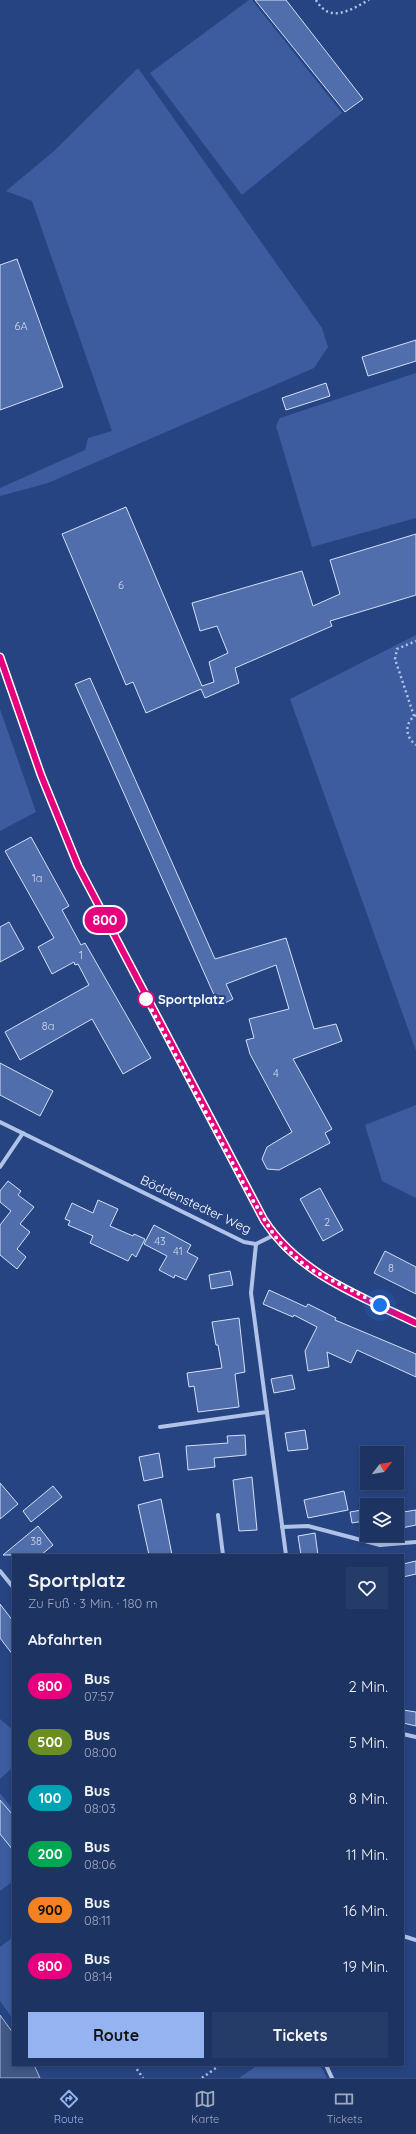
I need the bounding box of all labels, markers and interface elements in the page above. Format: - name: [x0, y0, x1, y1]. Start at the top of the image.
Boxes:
- house number: 6A: [14, 319, 28, 333]
- house number: 6: [118, 578, 124, 592]
- house number: 1a: [32, 871, 42, 885]
- line badge: 800: [82, 907, 128, 933]
- text: 800: [93, 911, 117, 929]
- house number: 1: [79, 948, 83, 962]
- marker: Sportplatz: [137, 990, 155, 1008]
- place label: Sportplatz: [158, 991, 224, 1007]
- house number: 8a: [42, 1019, 54, 1033]
- house number: 4: [273, 1066, 279, 1080]
- street label: Böddenstedter Weg: [138, 1171, 254, 1237]
- house number: 2: [324, 1215, 330, 1229]
- house number: 43: [154, 1234, 166, 1248]
- house number: 41: [173, 1244, 183, 1258]
- house number: 8: [388, 1261, 394, 1275]
- your location: [370, 1295, 390, 1315]
- north arrow: [360, 1446, 404, 1490]
- map controls: [360, 1446, 404, 1542]
- button: layers: [360, 1498, 404, 1542]
- house number: 38: [30, 1534, 42, 1548]
- button: heart: [346, 1567, 388, 1609]
- text: Sportplatz: [28, 1568, 125, 1592]
- text: Zu Fuß · 3 Min. · 180 m: [28, 1595, 158, 1611]
- text: Abfahrten: [28, 1630, 102, 1649]
- text: Bus: [84, 1669, 110, 1688]
- text: 800: [38, 1677, 62, 1695]
- text: 2 Min.: [349, 1677, 388, 1696]
- text: 07:57: [84, 1688, 114, 1704]
- text: Bus: [84, 1725, 110, 1744]
- text: 500: [37, 1733, 63, 1751]
- text: 5 Min.: [349, 1733, 388, 1752]
- text: 08:00: [84, 1744, 117, 1760]
- text: Bus: [84, 1781, 110, 1800]
- text: 100: [39, 1789, 61, 1807]
- text: 8 Min.: [349, 1789, 388, 1808]
- text: 08:03: [84, 1800, 116, 1816]
- text: Bus: [84, 1837, 110, 1856]
- text: 200: [37, 1845, 63, 1863]
- text: 11 Min.: [346, 1845, 388, 1864]
- text: 08:06: [84, 1856, 116, 1872]
- text: Bus: [84, 1893, 110, 1912]
- text: 900: [37, 1901, 63, 1919]
- text: 16 Min.: [343, 1901, 388, 1920]
- text: 08:11: [84, 1912, 111, 1928]
- text: Bus: [84, 1949, 110, 1968]
- text: 800: [38, 1957, 62, 1975]
- text: 19 Min.: [343, 1957, 388, 1976]
- text: 08:14: [84, 1968, 113, 1984]
- button: Route: [28, 2012, 204, 2058]
- button: Tickets: [212, 2012, 388, 2058]
- tab: Route: [54, 2088, 84, 2126]
- tab: Karte: [191, 2088, 219, 2126]
- tab: Tickets: [327, 2088, 362, 2126]

